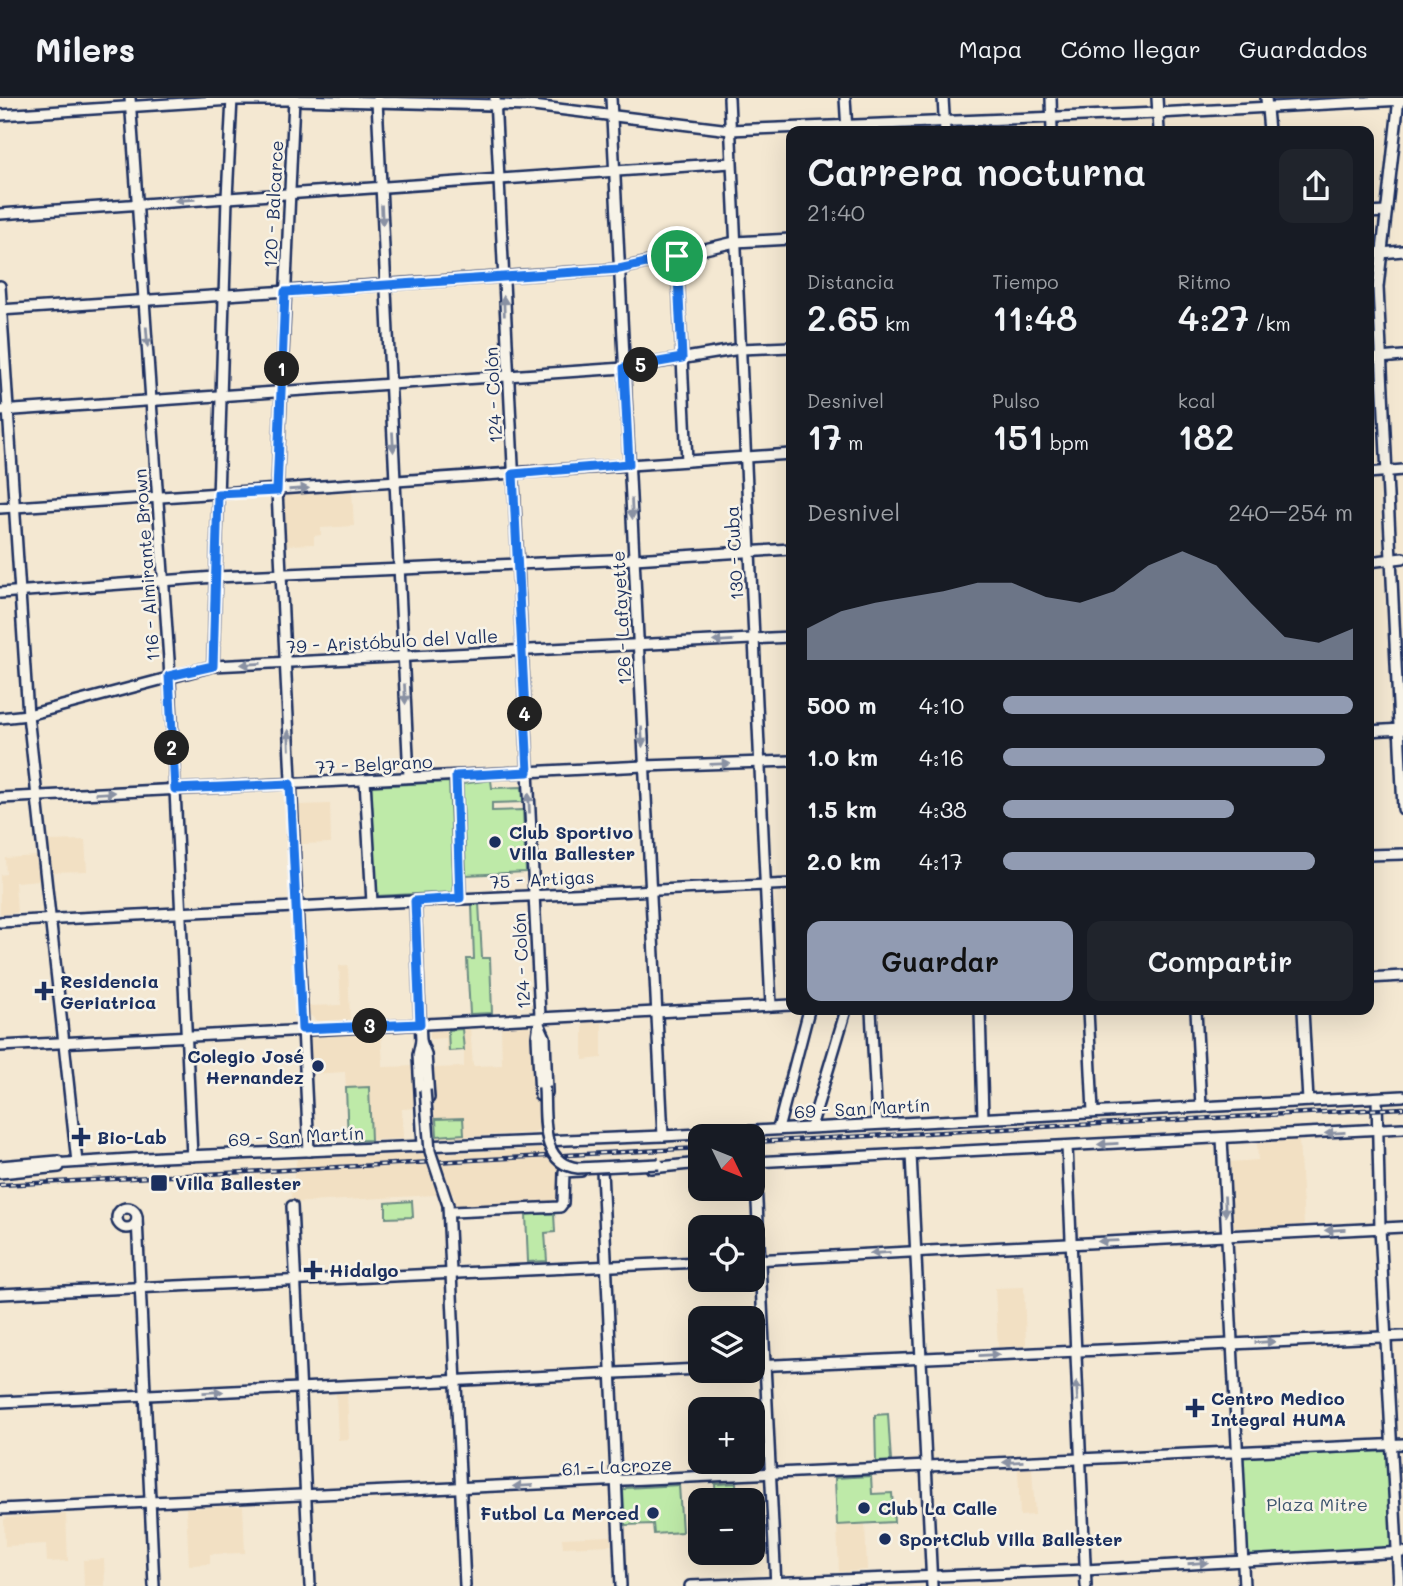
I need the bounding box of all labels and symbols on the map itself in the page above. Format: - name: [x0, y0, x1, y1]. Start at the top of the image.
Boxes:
- street label: 120 - Balcarce: [258, 140, 288, 268]
- one-way arrow: [174, 195, 196, 206]
- one-way arrow: [376, 204, 387, 226]
- pin: [647, 226, 707, 286]
- one-way arrow: [499, 295, 510, 317]
- one-way arrow: [142, 326, 153, 348]
- street label: 124 - Colón: [478, 346, 508, 444]
- pin: 5: [624, 348, 658, 382]
- pin: 1: [264, 352, 300, 386]
- one-way arrow: [387, 432, 398, 454]
- street label: 116 - Almirante Brown: [127, 468, 165, 662]
- one-way arrow: [289, 483, 311, 494]
- one-way arrow: [626, 499, 637, 521]
- street label: 130 - Cuba: [720, 505, 748, 601]
- street label: 126 - Lafayette: [605, 550, 637, 686]
- street label: 79 - Aristóbulo del Valle: [285, 623, 499, 659]
- one-way arrow: [712, 635, 734, 646]
- one-way arrow: [240, 659, 262, 670]
- one-way arrow: [400, 683, 411, 705]
- pin: 4: [508, 696, 542, 732]
- one-way arrow: [637, 726, 648, 748]
- one-way arrow: [283, 729, 294, 751]
- pin: 2: [154, 730, 190, 766]
- street label: 77 - Belgrano: [315, 749, 434, 779]
- one-way arrow: [709, 758, 731, 769]
- one-way arrow: [94, 787, 116, 798]
- one-way arrow: [523, 791, 534, 813]
- place label: Club Sportivo Villa Ballester: [509, 820, 635, 865]
- marker: Club Sportivo Villa Ballester: [487, 834, 503, 850]
- street label: 75 - Artigas: [489, 864, 595, 894]
- street label: 124 - Colón: [506, 912, 536, 1010]
- place label: Residencia Geriatrica: [60, 969, 159, 1014]
- marker: Residencia Geriatrica: [34, 981, 54, 1001]
- pin: 3: [352, 1009, 388, 1044]
- place label: Colegio José Hernandez: [187, 1044, 304, 1089]
- marker: Colegio José Hernandez: [310, 1058, 326, 1074]
- street label: 69 - San Martín: [794, 1092, 930, 1124]
- street label: 69 - San Martín: [228, 1120, 364, 1152]
- north arrow: [688, 1124, 765, 1200]
- place label: Bio-Lab: [97, 1125, 167, 1149]
- marker: Bio-Lab: [71, 1127, 91, 1147]
- one-way arrow: [1324, 1127, 1346, 1138]
- one-way arrow: [1096, 1139, 1118, 1150]
- place label: Villa Ballester: [175, 1171, 301, 1195]
- marker: Villa Ballester: [149, 1173, 169, 1193]
- one-way arrow: [1220, 1195, 1231, 1217]
- one-way arrow: [1324, 1225, 1346, 1236]
- one-way arrow: [1096, 1236, 1118, 1247]
- one-way arrow: [869, 1248, 891, 1259]
- place label: Hidalgo: [329, 1258, 399, 1282]
- marker: Hidalgo: [303, 1260, 323, 1280]
- one-way arrow: [1255, 1336, 1277, 1347]
- one-way arrow: [978, 1350, 1000, 1361]
- one-way arrow: [1072, 1380, 1083, 1402]
- one-way arrow: [202, 1386, 224, 1397]
- place label: Centro Medico Integral HUMA: [1211, 1386, 1346, 1431]
- marker: Centro Medico Integral HUMA: [1185, 1398, 1205, 1418]
- street label: 61 - Lacroze: [561, 1451, 673, 1481]
- one-way arrow: [1001, 1457, 1023, 1468]
- one-way arrow: [512, 1481, 534, 1492]
- park label: Plaza Mitre: [1266, 1492, 1368, 1516]
- place label: Club La Calle: [878, 1496, 998, 1520]
- marker: Club La Calle: [856, 1500, 872, 1516]
- place label: Futbol La Merced: [480, 1501, 639, 1525]
- marker: Futbol La Merced: [645, 1505, 661, 1521]
- place label: SportClub Villa Ballester: [899, 1527, 1122, 1551]
- marker: SportClub Villa Ballester: [877, 1531, 893, 1547]
- one-way arrow: [1188, 1557, 1210, 1568]

